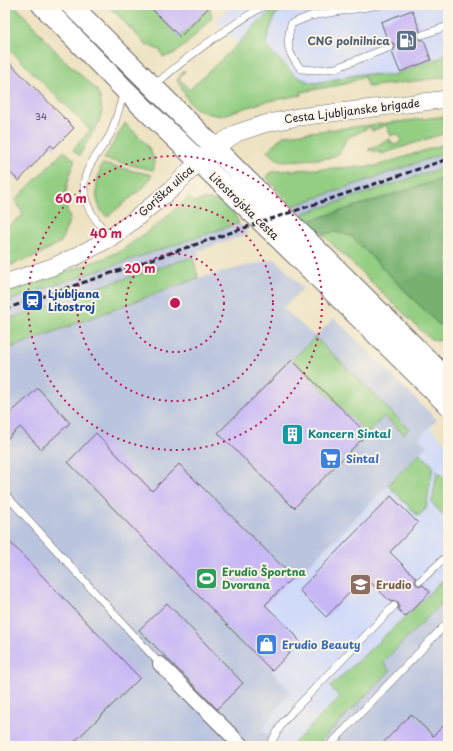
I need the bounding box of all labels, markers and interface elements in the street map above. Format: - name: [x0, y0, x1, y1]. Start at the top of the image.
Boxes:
- fuel station icon: CNG polnilnica: [393, 28, 419, 54]
- place label: CNG polnilnica: [308, 32, 390, 49]
- street label: Cesta Ljubljanske brigade: [283, 94, 421, 127]
- house number: 34: [35, 109, 47, 123]
- street label: Goriška ulica: [134, 161, 197, 220]
- street label: Litostrojska cesta: [206, 168, 283, 244]
- text: 60 m: [55, 189, 87, 207]
- text: 40 m: [90, 224, 122, 242]
- text: 20 m: [124, 259, 156, 277]
- place label: Ljubljana Litostroj: [48, 285, 100, 315]
- station icon: Ljubljana Litostroj: [19, 287, 45, 313]
- centre of rings: [168, 296, 182, 310]
- building icon: Koncern Sintal: [280, 421, 306, 447]
- place label: Koncern Sintal: [308, 425, 391, 442]
- supermarket icon: Sintal: [318, 446, 344, 472]
- place label: Sintal: [346, 450, 379, 467]
- place label: Erudio Športna Dvorana: [222, 563, 307, 593]
- sports icon: Erudio Športna Dvorana: [193, 565, 219, 591]
- school or university icon: Erudio: [348, 572, 374, 598]
- place label: Erudio: [376, 576, 412, 593]
- shop icon: Erudio Beauty: [253, 632, 279, 658]
- place label: Erudio Beauty: [282, 636, 361, 653]

